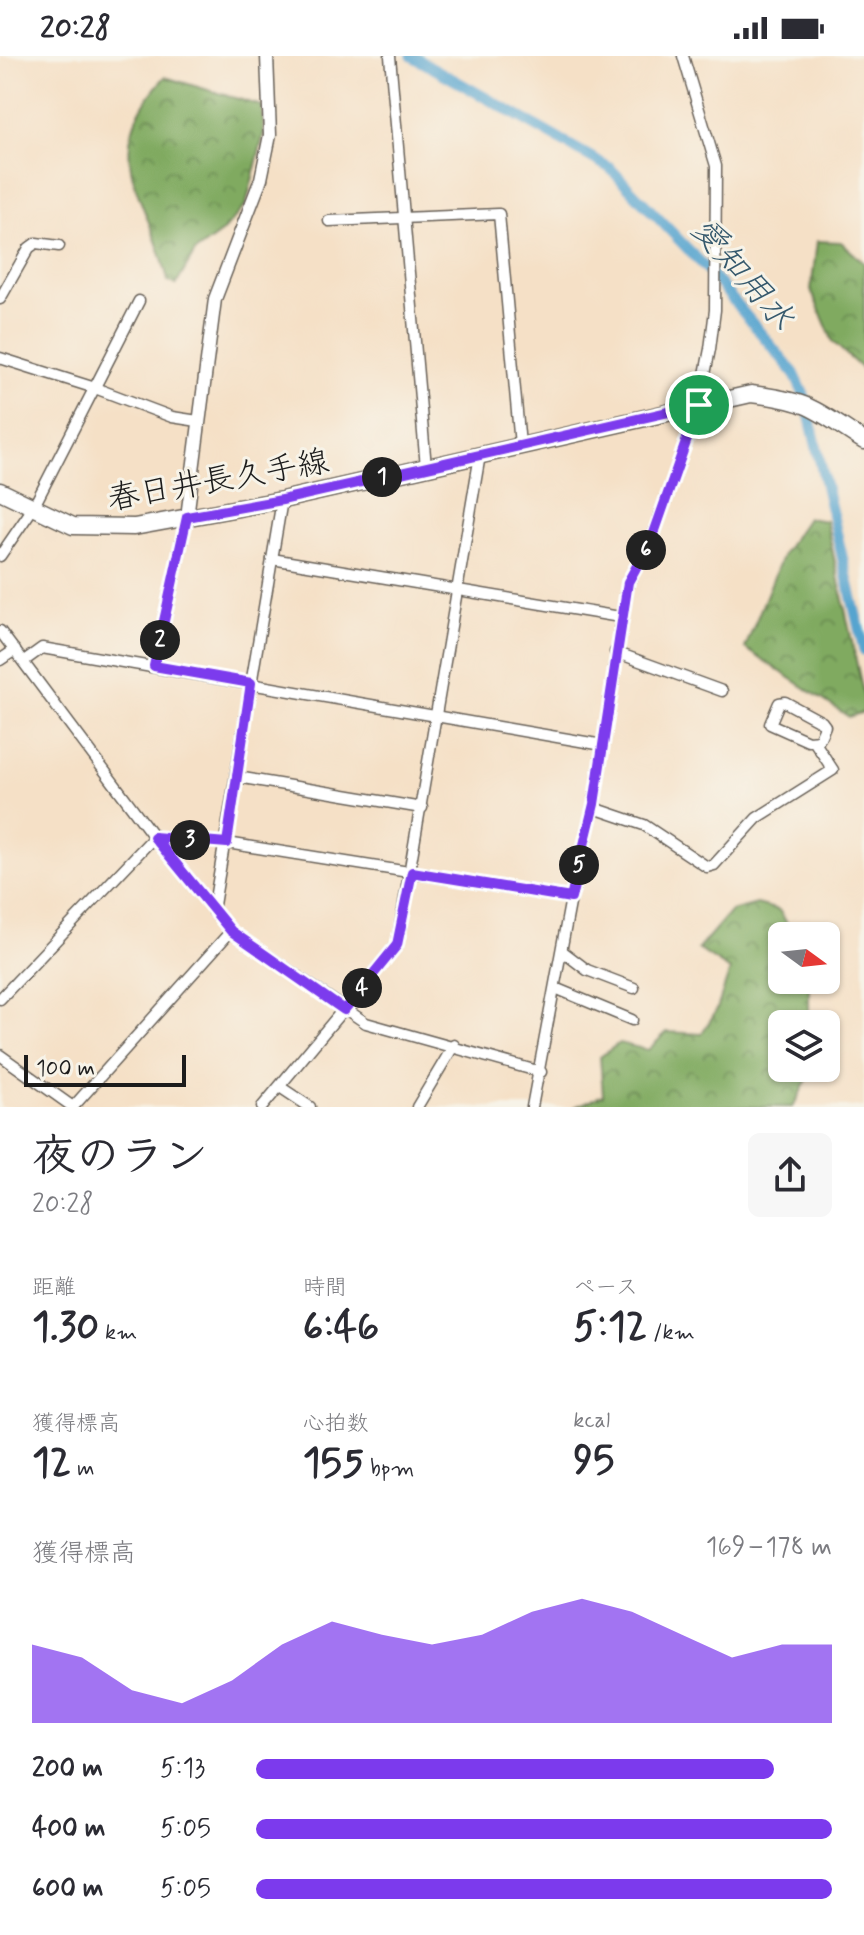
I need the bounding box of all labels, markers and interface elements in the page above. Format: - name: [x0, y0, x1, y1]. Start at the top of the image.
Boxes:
- text: 20:28: [40, 9, 111, 48]
- water label: 愛知用水: [681, 209, 804, 341]
- pin: [665, 371, 733, 439]
- icon: arrive: [677, 383, 721, 427]
- street label: 春日井長久手線: [104, 441, 332, 521]
- pin: 1: [362, 457, 402, 497]
- text: 1: [377, 463, 387, 491]
- pin: 6: [626, 530, 666, 570]
- text: 6: [640, 536, 652, 564]
- pin: 2: [140, 620, 180, 660]
- text: 2: [155, 626, 165, 654]
- pin: 3: [170, 820, 210, 860]
- text: 3: [185, 826, 195, 854]
- pin: 5: [559, 845, 599, 885]
- text: 5: [572, 851, 586, 879]
- north arrow: [768, 922, 840, 994]
- map controls: [768, 922, 840, 1082]
- pin: 4: [342, 968, 382, 1008]
- text: 4: [356, 974, 368, 1002]
- button: layers: [768, 1010, 840, 1082]
- scale bar: [24, 1051, 186, 1087]
- text: 100 m: [36, 1055, 95, 1083]
- text: 夜のラン: [32, 1129, 208, 1187]
- button: share: [748, 1133, 832, 1217]
- text: 20:28: [32, 1188, 94, 1222]
- text: 距離: [32, 1274, 76, 1302]
- text: 時間: [303, 1274, 347, 1302]
- text: ペース: [573, 1274, 638, 1302]
- text: 1.30: [32, 1302, 99, 1354]
- text: 6:46: [303, 1302, 379, 1354]
- text: 5:12: [573, 1302, 647, 1354]
- text: km: [99, 1319, 137, 1347]
- text: /km: [647, 1319, 695, 1347]
- text: kcal: [573, 1407, 610, 1435]
- text: 獲得標高: [32, 1410, 120, 1438]
- text: 心拍数: [303, 1410, 369, 1438]
- text: 95: [573, 1435, 614, 1487]
- text: 12: [32, 1438, 71, 1490]
- text: 155: [303, 1438, 364, 1490]
- text: m: [71, 1455, 94, 1483]
- text: bpm: [364, 1455, 414, 1483]
- text: 169–178 m: [706, 1531, 832, 1565]
- text: 獲得標高: [32, 1537, 136, 1571]
- text: 200 m: [32, 1752, 103, 1786]
- text: 5:13: [160, 1752, 205, 1786]
- text: 400 m: [32, 1812, 105, 1846]
- text: 5:05: [160, 1812, 211, 1846]
- text: 600 m: [32, 1872, 104, 1906]
- text: 5:05: [160, 1872, 211, 1906]

